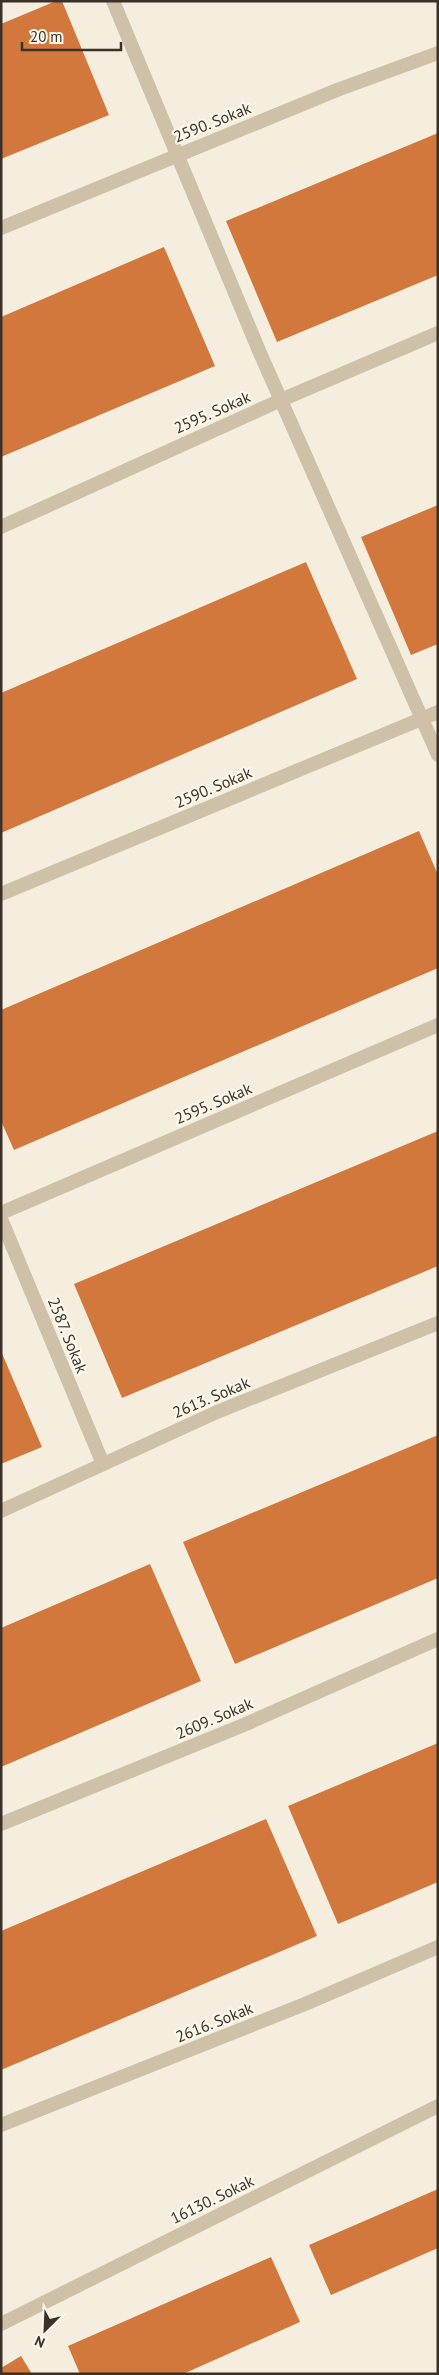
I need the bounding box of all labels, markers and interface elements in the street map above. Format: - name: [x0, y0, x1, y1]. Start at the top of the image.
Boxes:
- scale bar: [22, 20, 121, 52]
- text: 20 m: [30, 27, 63, 46]
- street label: 2590. Sokak: [170, 97, 254, 147]
- street label: 2595. Sokak: [171, 386, 254, 438]
- street label: 2590. Sokak: [172, 762, 255, 812]
- street label: 2595. Sokak: [172, 1078, 255, 1128]
- street label: 2587. Sokak: [44, 1294, 92, 1376]
- street label: 2613. Sokak: [170, 1372, 253, 1422]
- street label: 2609. Sokak: [173, 1693, 256, 1743]
- street label: 2616. Sokak: [172, 1997, 256, 2047]
- street label: 16130. Sokak: [167, 2170, 257, 2228]
- north arrow: [20, 2305, 70, 2355]
- text: N: [32, 2332, 48, 2352]

